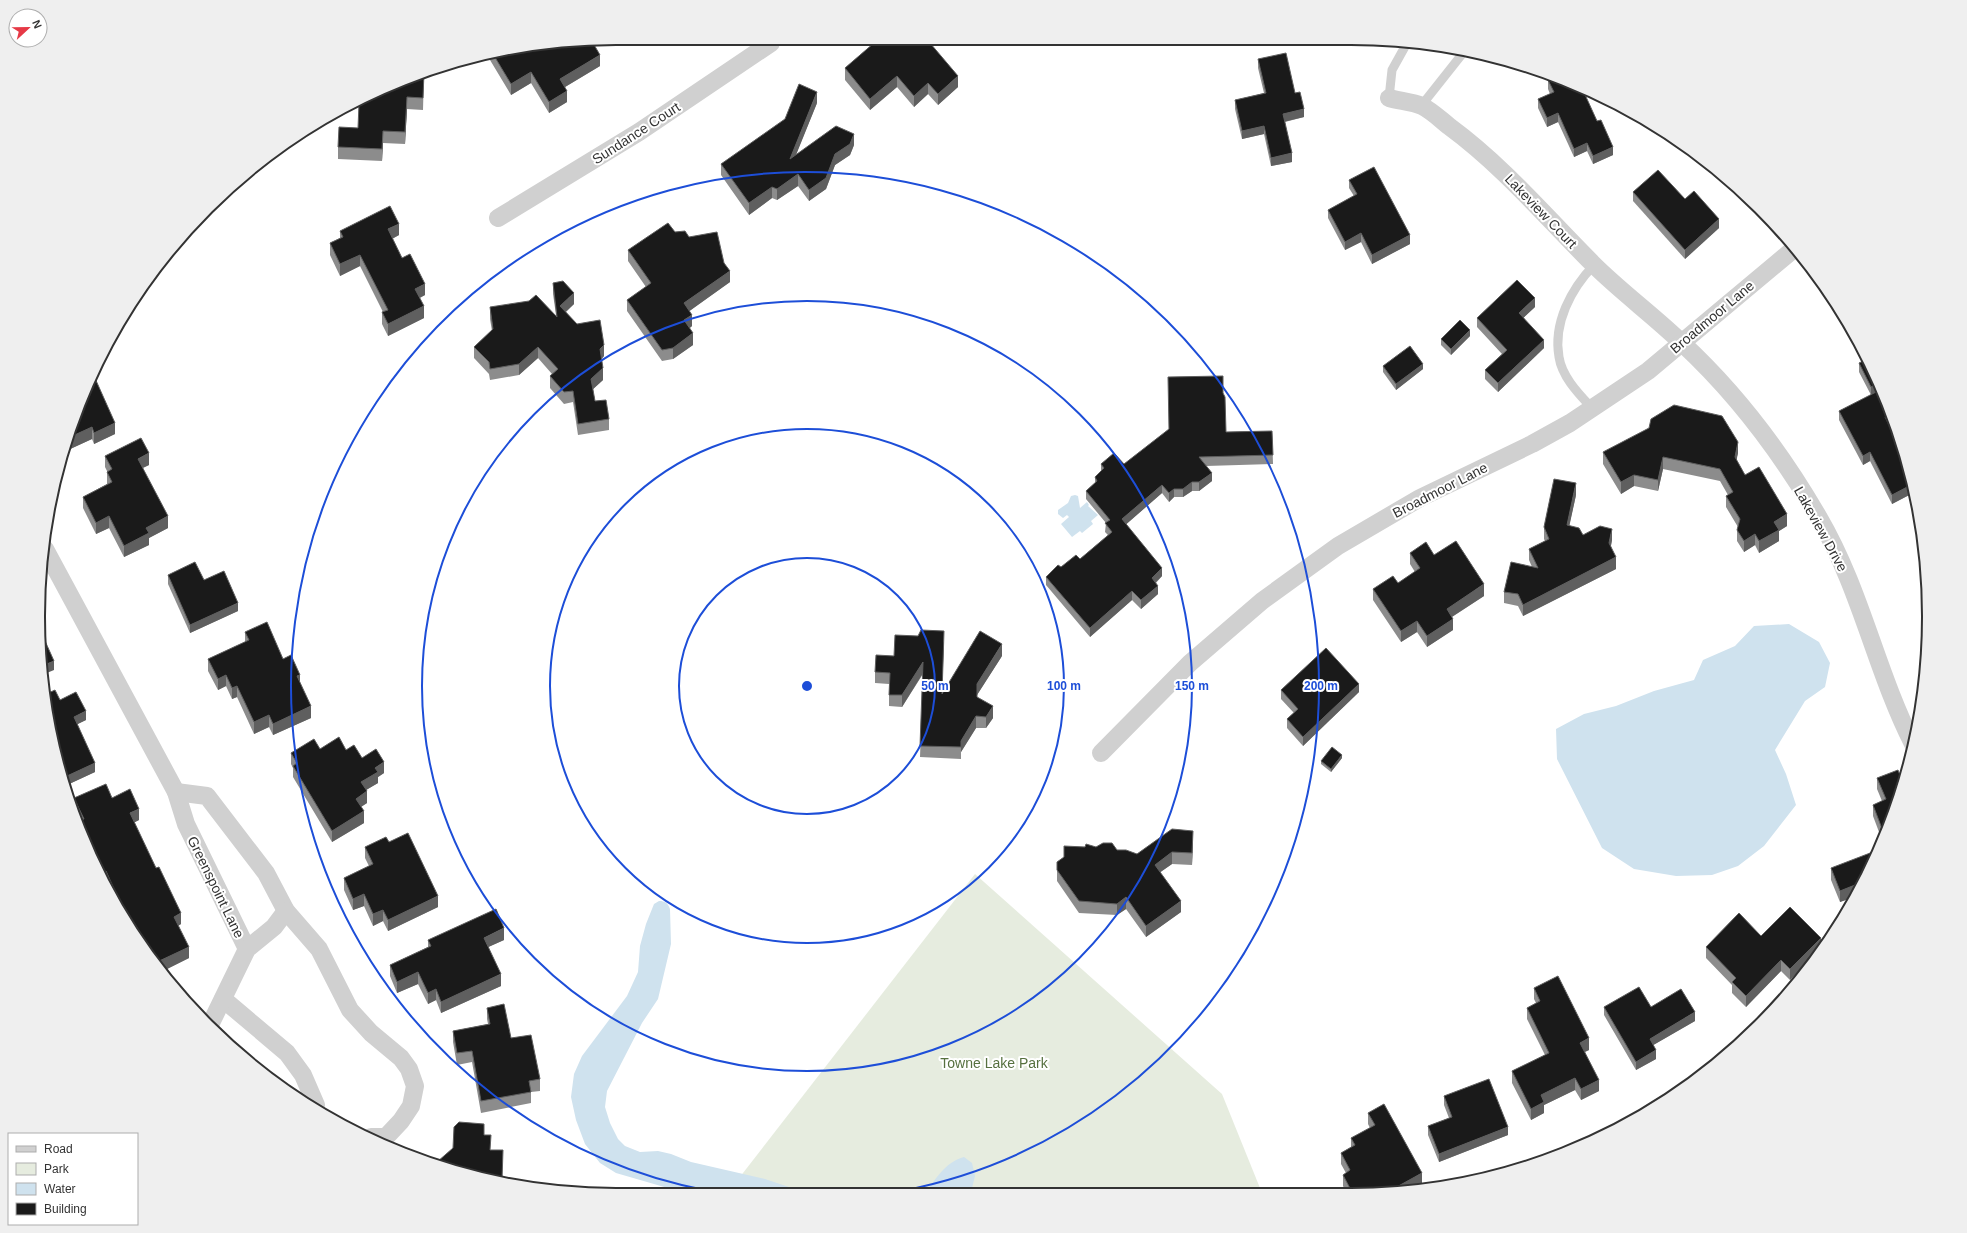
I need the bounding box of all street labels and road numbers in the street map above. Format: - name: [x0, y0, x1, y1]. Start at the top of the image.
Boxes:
- street label: Sundance Court: [589, 99, 683, 167]
- street label: Lakeview Court: [1502, 171, 1580, 251]
- street label: Broadmoor Lane: [1667, 277, 1757, 357]
- street label: Broadmoor Lane: [1390, 459, 1490, 521]
- street label: Lakeview Drive: [1791, 484, 1851, 575]
- street label: Greenspoint Lane: [184, 833, 248, 941]

